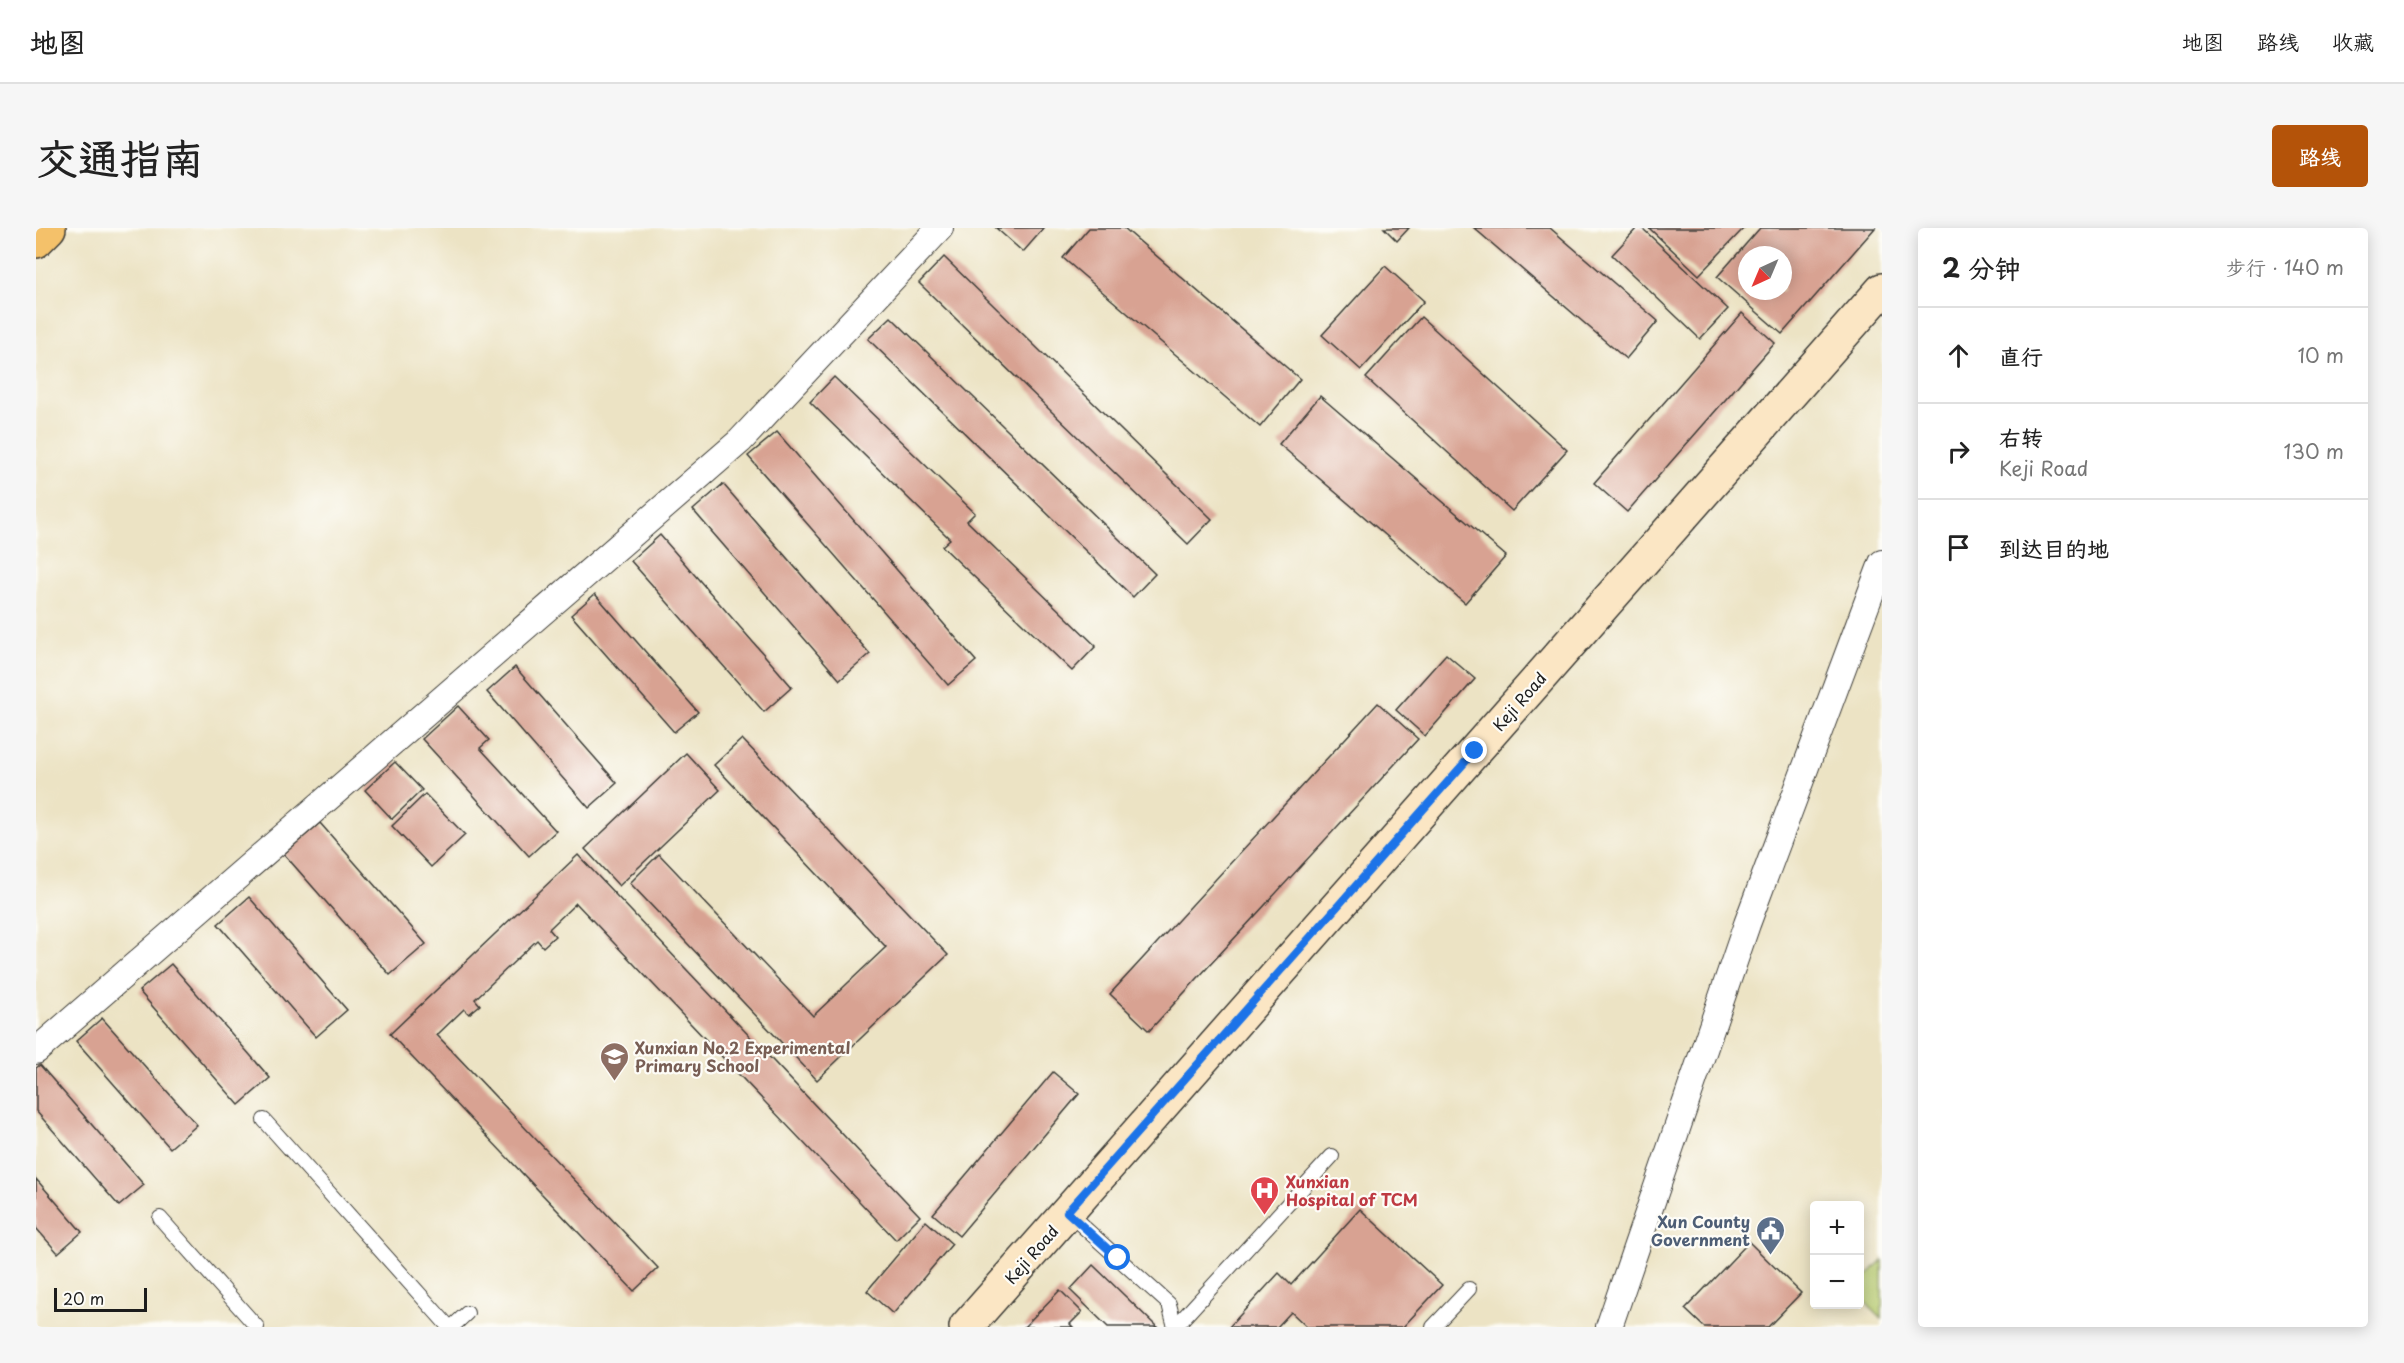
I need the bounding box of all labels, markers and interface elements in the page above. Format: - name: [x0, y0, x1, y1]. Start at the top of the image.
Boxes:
- text: 地图: [30, 20, 86, 63]
- text: 地图: [2182, 25, 2224, 57]
- text: 路线: [2257, 25, 2299, 57]
- text: 收藏: [2332, 25, 2374, 57]
- text: 交通指南: [36, 125, 204, 188]
- button: 路线: [2272, 125, 2368, 187]
- north arrow: [1738, 246, 1792, 300]
- text: 2 分钟: [1942, 248, 2021, 287]
- text: 步行 · 140 m: [2226, 252, 2344, 282]
- icon: ahead: [1942, 339, 1975, 372]
- text: 直行: [1999, 339, 2043, 372]
- text: 10 m: [2297, 340, 2344, 370]
- text: 右转: [1999, 420, 2043, 453]
- icon: right: [1942, 435, 1975, 468]
- text: 130 m: [2284, 436, 2344, 466]
- text: Keji Road: [1999, 453, 2088, 483]
- icon: arrive: [1942, 531, 1975, 564]
- text: 到达目的地: [1999, 531, 2109, 564]
- street label: Keji Road: [1486, 666, 1552, 736]
- route end: [1461, 737, 1487, 763]
- place label: Xunxian No.2 Experimental Primary School: [635, 1035, 851, 1077]
- school or university icon: Xunxian No.2 Experimental Primary School: [598, 1040, 630, 1082]
- place label: Xunxian Hospital of TCM: [1286, 1169, 1418, 1211]
- hospital icon: Xunxian Hospital of TCM: [1249, 1174, 1281, 1216]
- map controls: [1810, 1201, 1864, 1309]
- button: +: [1810, 1201, 1864, 1255]
- place label: Xun County Government: [1651, 1209, 1750, 1251]
- public building icon: Xun County Government: [1755, 1214, 1787, 1256]
- street label: Keji Road: [998, 1219, 1064, 1289]
- route start: [1104, 1244, 1130, 1270]
- button: −: [1810, 1255, 1864, 1309]
- scale bar: [54, 1285, 147, 1312]
- text: 20 m: [63, 1286, 104, 1310]

